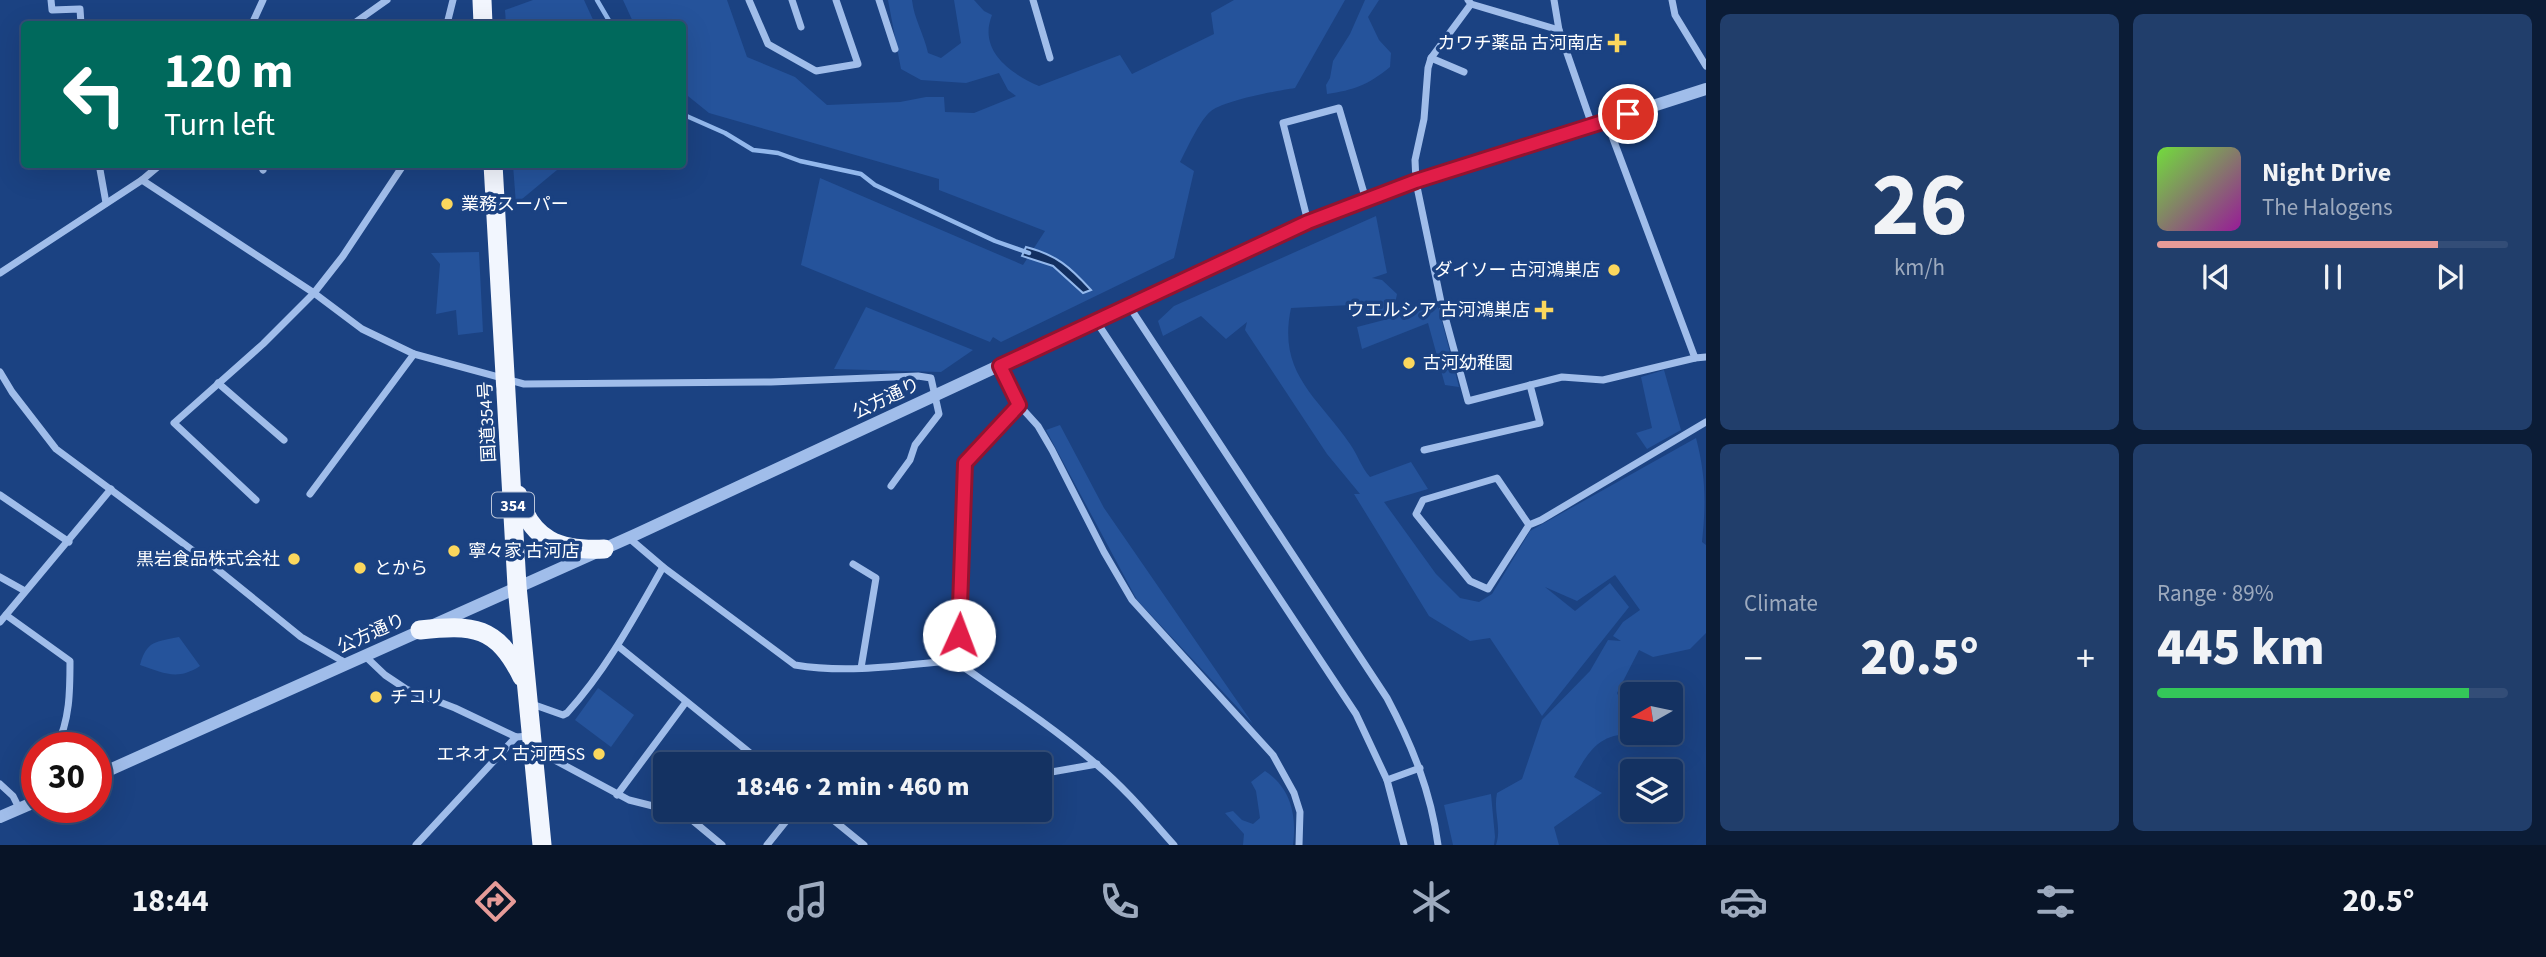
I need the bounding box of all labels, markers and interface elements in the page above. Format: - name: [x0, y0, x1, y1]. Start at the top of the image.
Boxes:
- place label: カワチ薬品 古河南店: [1437, 31, 1603, 56]
- marker: カワチ薬品 古河南店: [1609, 35, 1625, 51]
- text: 120 m: [164, 37, 293, 107]
- icon: left: [49, 49, 140, 140]
- pin: [1598, 84, 1658, 144]
- icon: arrive: [1609, 95, 1647, 133]
- text: Turn left: [164, 102, 275, 148]
- text: 26: [1871, 141, 1968, 270]
- text: Night Drive: [2262, 154, 2391, 191]
- text: The Halogens: [2262, 191, 2393, 224]
- place label: 業務スーパー: [461, 192, 569, 217]
- marker: 業務スーパー: [439, 196, 455, 212]
- text: km/h: [1894, 251, 1945, 284]
- place label: ダイソー 古河鴻巣店: [1434, 258, 1600, 283]
- icon: previous: [2197, 258, 2235, 296]
- icon: pause: [2314, 258, 2352, 296]
- icon: next: [2431, 258, 2469, 296]
- marker: ダイソー 古河鴻巣店: [1606, 262, 1622, 278]
- place label: ウエルシア 古河鴻巣店: [1346, 298, 1530, 323]
- marker: ウエルシア 古河鴻巣店: [1536, 302, 1552, 318]
- place label: 古河幼稚園: [1423, 351, 1513, 376]
- marker: 古河幼稚園: [1401, 355, 1417, 371]
- street label: 公方通り: [848, 372, 924, 425]
- street label: 国道354号: [473, 381, 502, 463]
- road number: 354: [492, 492, 534, 518]
- place label: 寧々家 古河店: [468, 539, 580, 564]
- marker: 寧々家 古河店: [446, 543, 462, 559]
- place label: 黒岩食品株式会社: [136, 547, 280, 572]
- marker: 黒岩食品株式会社: [286, 551, 302, 567]
- place label: とから: [374, 556, 428, 581]
- marker: とから: [352, 560, 368, 576]
- text: Range · 89%: [2157, 577, 2274, 610]
- text: Climate: [1744, 587, 1818, 620]
- position arrow: [922, 598, 996, 672]
- street label: 公方通り: [333, 607, 409, 660]
- text: 445 km: [2157, 611, 2325, 685]
- text: 20.5°: [1860, 621, 1979, 695]
- text: −: [1744, 632, 1763, 686]
- text: +: [2076, 632, 2095, 686]
- north arrow: [1620, 682, 1684, 746]
- map controls: [1620, 682, 1683, 822]
- place label: チコリ: [390, 685, 444, 710]
- marker: チコリ: [368, 689, 384, 705]
- speed limit sign: 30: [21, 732, 112, 823]
- place label: エネオス 古河西SS: [436, 742, 585, 767]
- marker: エネオス 古河西SS: [591, 746, 607, 762]
- button: layers: [1620, 759, 1683, 822]
- text: 18:46 · 2 min · 460 m: [736, 768, 969, 805]
- icon: directions: [471, 877, 520, 926]
- icon: music: [783, 877, 832, 926]
- icon: phone: [1095, 877, 1144, 926]
- icon: climate: [1407, 877, 1456, 926]
- icon: car: [1719, 877, 1768, 926]
- icon: filters: [2031, 877, 2080, 926]
- text: 18:44: [131, 878, 209, 924]
- text: 20.5°: [2343, 878, 2414, 924]

